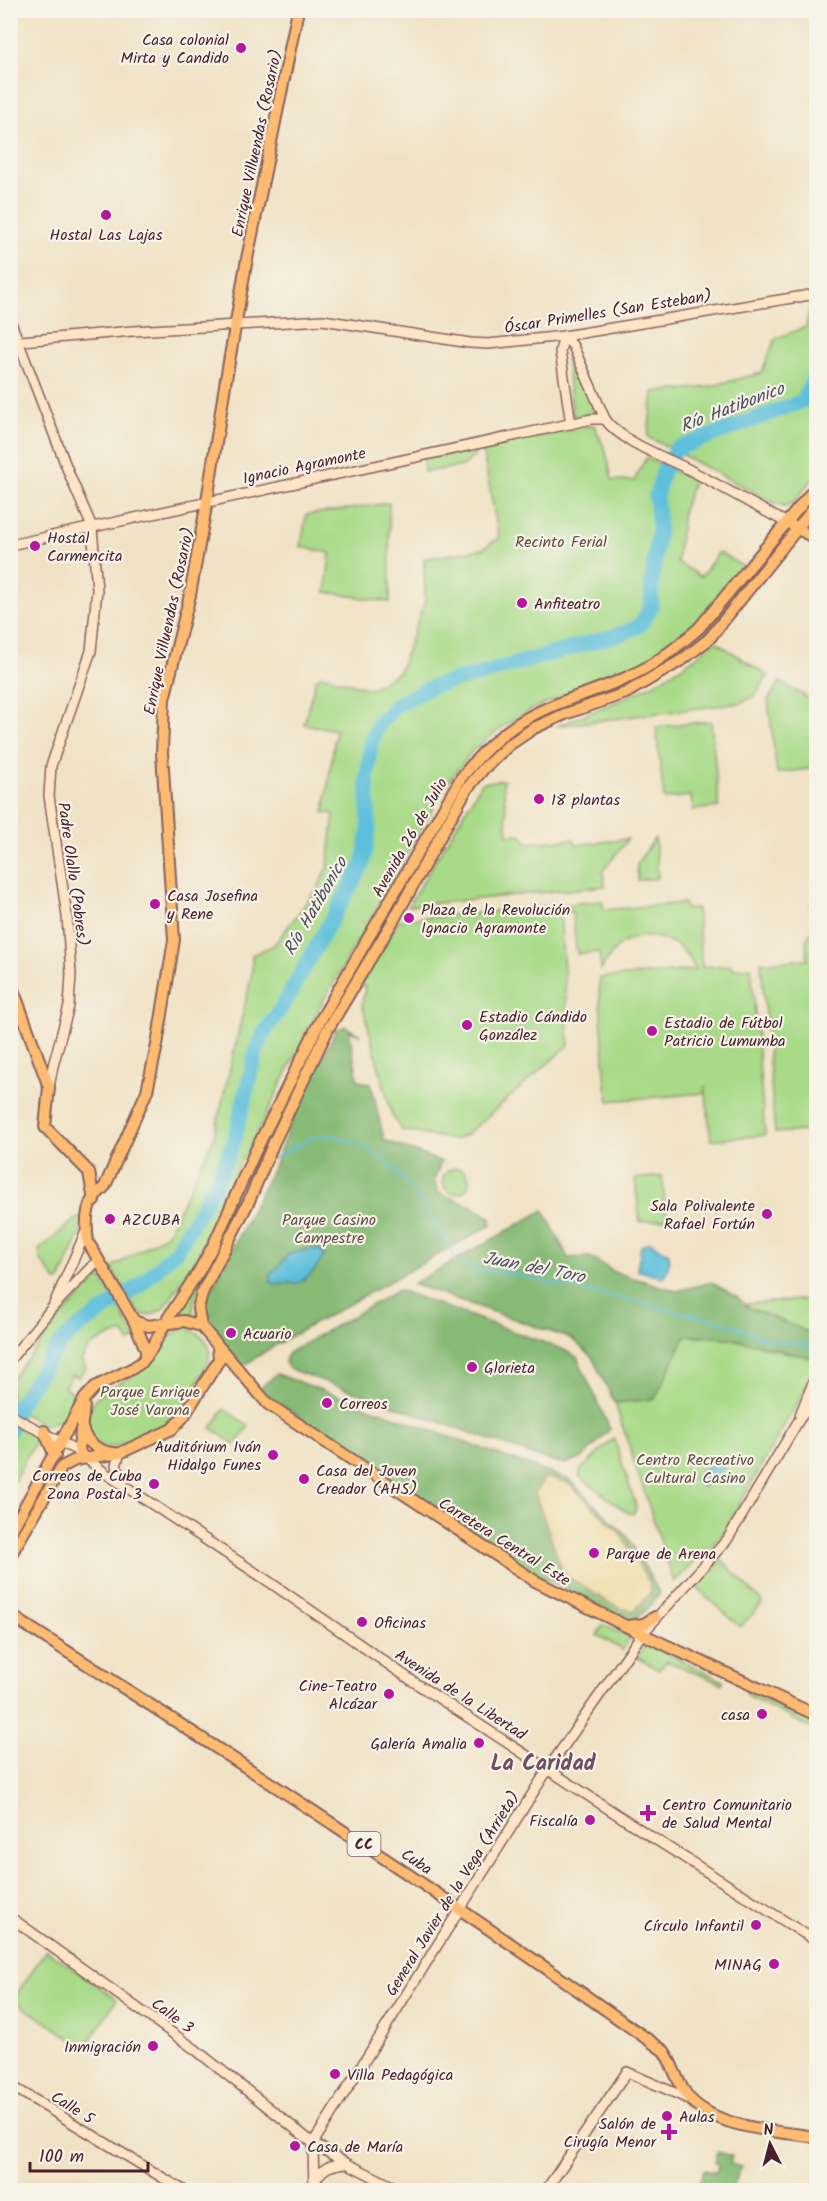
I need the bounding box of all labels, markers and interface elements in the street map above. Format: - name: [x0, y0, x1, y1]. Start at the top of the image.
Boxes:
- place label: Casa colonial Mirta y Candido: [121, 28, 229, 71]
- marker: Casa colonial Mirta y Candido: [234, 41, 248, 55]
- street label: Enrique Villuendas (Rosario): [225, 47, 290, 239]
- marker: Hostal Las Lajas: [99, 208, 113, 222]
- place label: Hostal Las Lajas: [50, 223, 163, 248]
- street label: Óscar Primelles (San Esteban): [503, 284, 714, 341]
- water label: Río Hatibonico: [676, 375, 791, 442]
- street label: Ignacio Agramonte: [240, 441, 368, 492]
- street label: Enrique Villuendas (Rosario): [137, 525, 202, 717]
- place label: Hostal Carmencita: [47, 526, 122, 569]
- park label: Recinto Ferial: [515, 530, 607, 555]
- marker: Hostal Carmencita: [28, 539, 42, 553]
- place label: Anfiteatro: [534, 592, 600, 617]
- marker: Anfiteatro: [515, 596, 529, 610]
- street label: Avenida 26 de Julio: [366, 773, 455, 902]
- place label: 18 plantas: [551, 788, 620, 813]
- marker: 18 plantas: [532, 792, 546, 806]
- street label: Padre Olallo (Pobres): [50, 801, 95, 948]
- water label: Río Hatibonico: [276, 850, 357, 961]
- place label: Casa Josefina y Rene: [166, 884, 258, 927]
- marker: Casa Josefina y Rene: [148, 897, 162, 911]
- place label: Plaza de la Revolución Ignacio Agramonte: [421, 898, 570, 941]
- marker: Plaza de la Revolución Ignacio Agramonte: [402, 911, 416, 925]
- place label: Estadio Cándido González: [479, 1005, 587, 1048]
- place label: Estadio de Fútbol Patricio Lumumba: [664, 1011, 786, 1054]
- marker: Estadio Cándido González: [460, 1018, 474, 1032]
- marker: Estadio de Fútbol Patricio Lumumba: [645, 1024, 659, 1038]
- place label: Sala Polivalente Rafael Fortún: [650, 1194, 755, 1237]
- marker: Sala Polivalente Rafael Fortún: [760, 1207, 774, 1221]
- place label: AZCUBA: [122, 1208, 181, 1233]
- park label: Parque Casino Campestre: [282, 1208, 376, 1251]
- marker: AZCUBA: [103, 1212, 117, 1226]
- water label: Juan del Toro: [480, 1244, 589, 1293]
- place label: Acuario: [243, 1322, 291, 1347]
- marker: Acuario: [224, 1326, 238, 1340]
- place label: Glorieta: [484, 1356, 535, 1381]
- marker: Glorieta: [465, 1360, 479, 1374]
- park label: Parque Enrique José Varona: [100, 1380, 200, 1423]
- place label: Correos: [339, 1392, 388, 1417]
- marker: Correos: [320, 1396, 334, 1410]
- place label: Auditórium Iván Hidalgo Funes: [155, 1435, 261, 1478]
- marker: Auditórium Iván Hidalgo Funes: [266, 1448, 280, 1462]
- park label: Centro Recreativo Cultural Casino: [636, 1448, 754, 1491]
- place label: Casa del Joven Creador (AHS): [316, 1459, 417, 1502]
- place label: Correos de Cuba Zona Postal 3: [32, 1464, 142, 1507]
- marker: Casa del Joven Creador (AHS): [297, 1472, 311, 1486]
- marker: Correos de Cuba Zona Postal 3: [147, 1477, 161, 1491]
- street label: Carretera Central Este: [433, 1491, 575, 1593]
- place label: Parque de Arena: [606, 1542, 716, 1567]
- marker: Parque de Arena: [587, 1546, 601, 1560]
- place label: Oficinas: [374, 1611, 426, 1636]
- marker: Oficinas: [355, 1615, 369, 1629]
- street label: Avenida de la Libertad: [389, 1643, 532, 1748]
- place label: Cine-Teatro Alcázar: [299, 1674, 379, 1717]
- marker: Cine-Teatro Alcázar: [382, 1687, 396, 1701]
- place label: casa: [721, 1703, 750, 1728]
- marker: casa: [755, 1707, 769, 1721]
- place label: Galería Amalia: [370, 1732, 467, 1757]
- marker: Galería Amalia: [472, 1736, 486, 1750]
- district label: La Caridad: [490, 1747, 597, 1782]
- street label: General Javier de la Vega (Arrieta): [380, 1786, 527, 2001]
- place label: Centro Comunitario de Salud Mental: [662, 1793, 792, 1836]
- marker: Centro Comunitario de Salud Mental: [639, 1804, 657, 1822]
- place label: Fiscalía: [529, 1809, 578, 1834]
- marker: Fiscalía: [583, 1813, 597, 1827]
- road number: CC: [348, 1832, 380, 1856]
- street label: Cuba: [395, 1843, 437, 1882]
- place label: Círculo Infantil: [643, 1914, 744, 1939]
- marker: Círculo Infantil: [749, 1918, 763, 1932]
- place label: MINAG: [714, 1953, 762, 1978]
- marker: MINAG: [767, 1957, 781, 1971]
- street label: Calle 3: [145, 1992, 199, 2040]
- place label: Inmigración: [64, 2035, 141, 2060]
- marker: Inmigración: [146, 2039, 160, 2053]
- place label: Villa Pedagógica: [347, 2063, 453, 2088]
- marker: Villa Pedagógica: [328, 2067, 342, 2081]
- street label: Calle 5: [46, 2085, 100, 2132]
- place label: Aulas: [679, 2105, 715, 2130]
- marker: Aulas: [660, 2109, 674, 2123]
- place label: Salón de Cirugía Menor: [563, 2112, 658, 2155]
- north arrow: [740, 2114, 800, 2174]
- text: N: [762, 2118, 775, 2144]
- marker: Salón de Cirugía Menor: [660, 2123, 678, 2141]
- scale bar: [30, 2135, 148, 2173]
- place label: Casa de María: [307, 2135, 403, 2160]
- marker: Casa de María: [288, 2139, 302, 2153]
- text: 100 m: [39, 2143, 84, 2172]

